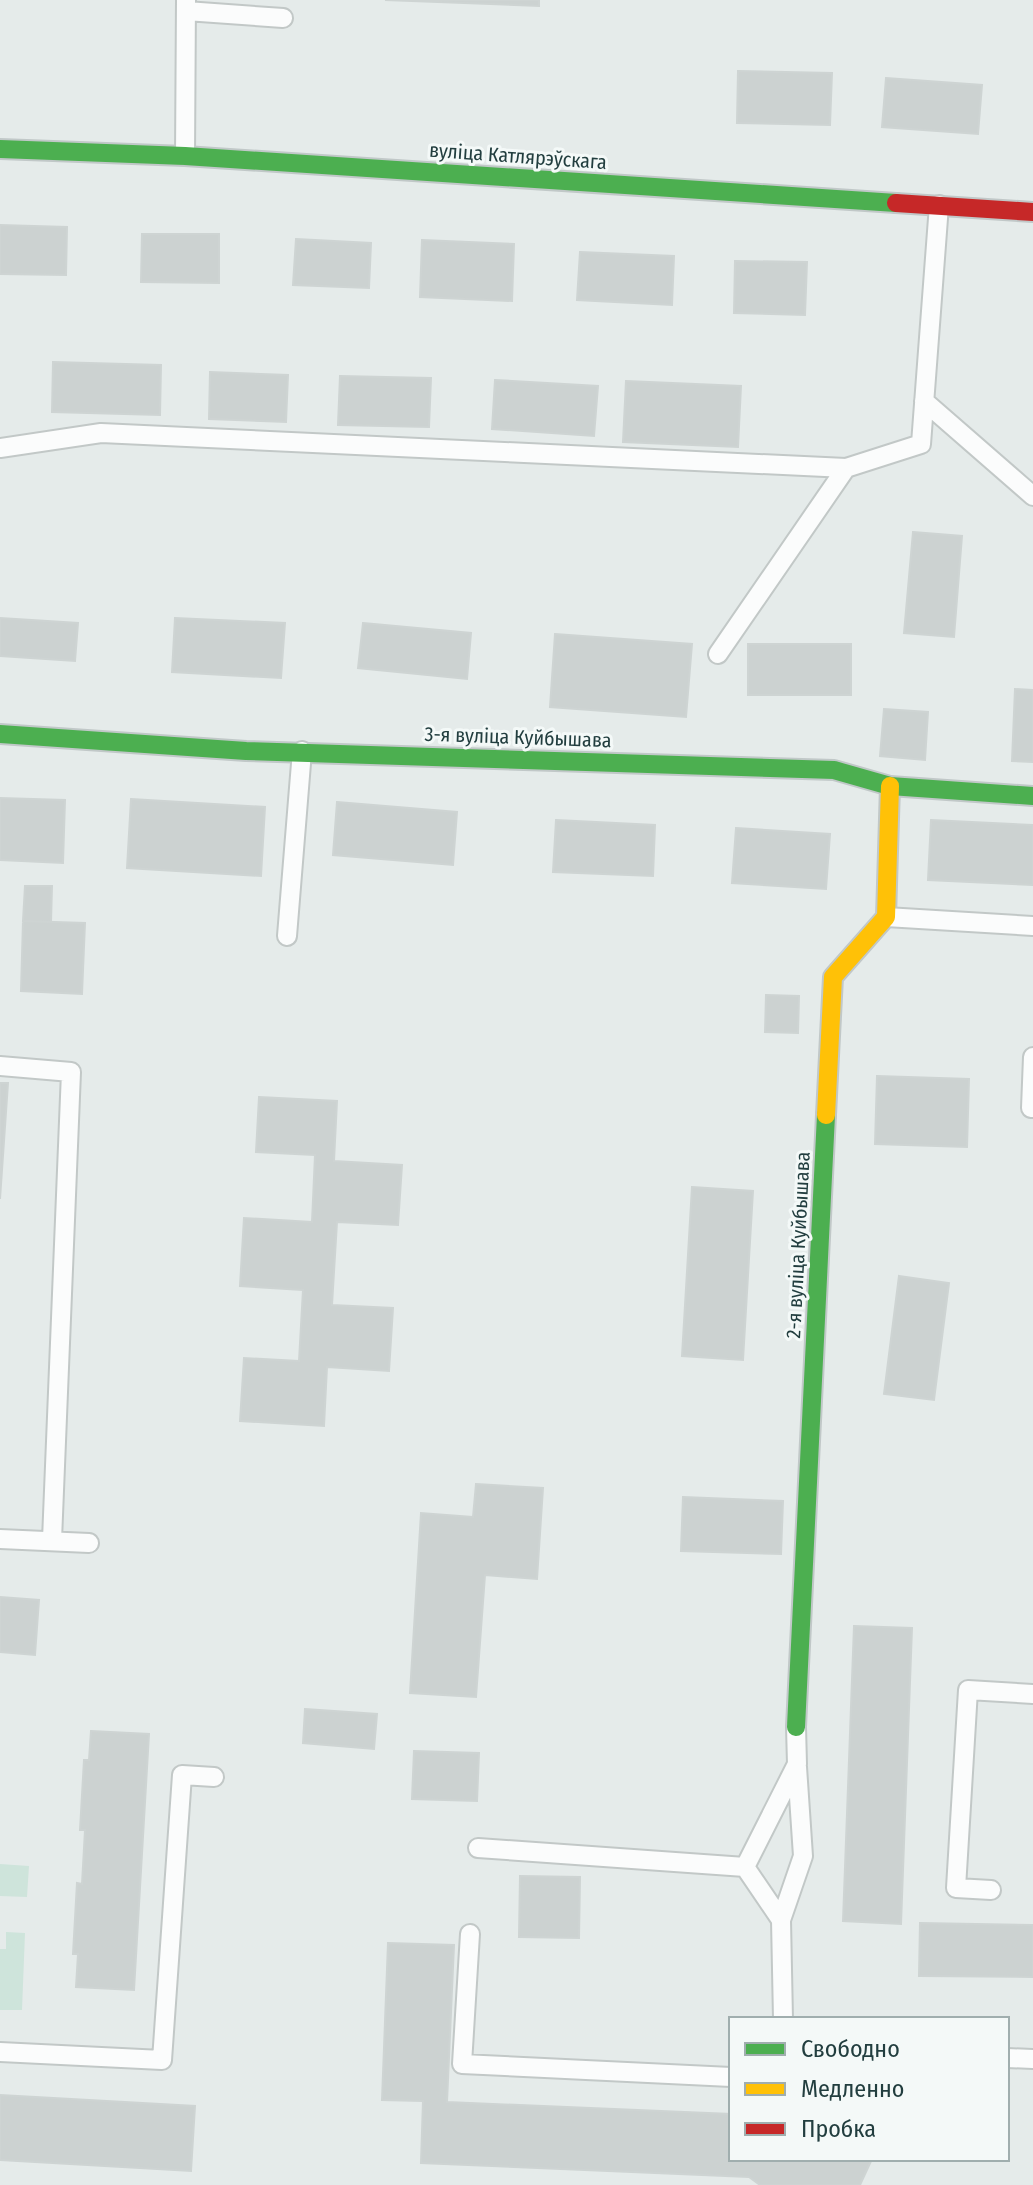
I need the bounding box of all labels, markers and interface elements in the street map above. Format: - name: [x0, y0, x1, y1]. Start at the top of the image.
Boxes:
- street label: вуліца Катлярэўскага: [428, 138, 608, 174]
- street label: 3-я вуліца Куйбышава: [424, 722, 612, 752]
- street label: 2-я вуліца Куйбышава: [781, 1151, 815, 1339]
- legend: [729, 2017, 1009, 2161]
- text: Свободно: [801, 2035, 900, 2063]
- text: Медленно: [801, 2075, 904, 2103]
- text: Пробка: [801, 2115, 876, 2143]

